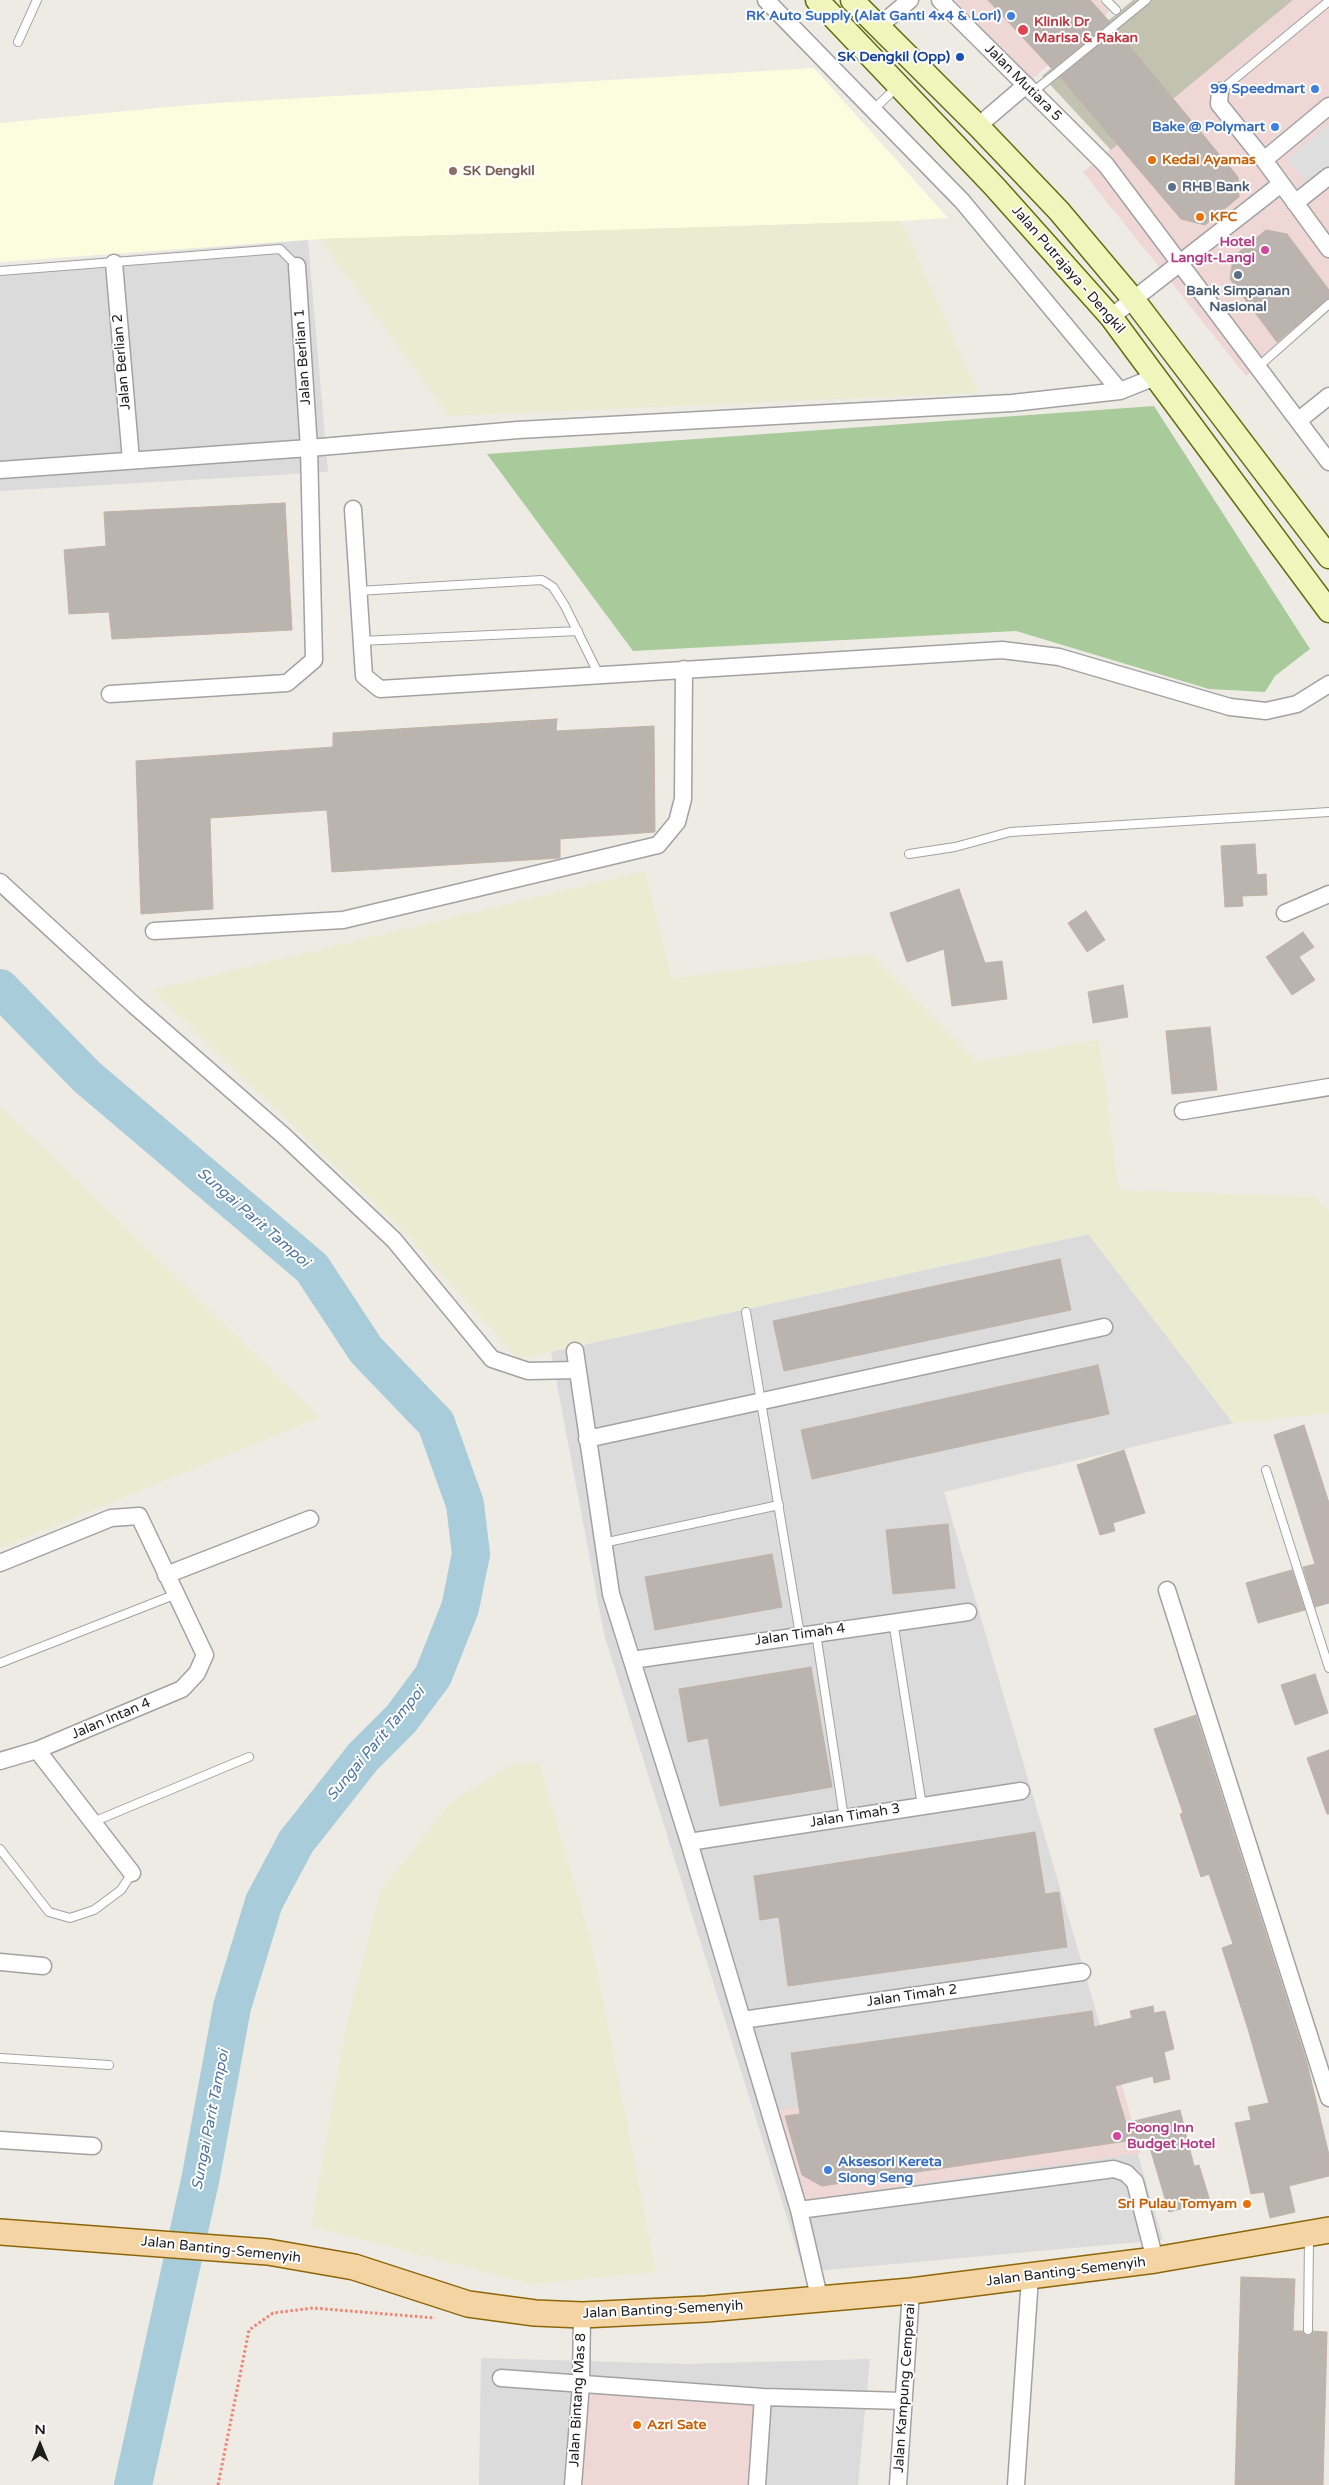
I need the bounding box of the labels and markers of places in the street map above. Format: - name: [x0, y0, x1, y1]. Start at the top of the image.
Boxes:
- place label: RK Auto Supply (Alat Ganti 4x4 & Lori): [746, 8, 1001, 24]
- marker: RK Auto Supply (Alat Ganti 4x4 & Lori): [1005, 10, 1017, 22]
- place label: Klinik Dr Marisa & Rakan: [1034, 14, 1138, 46]
- marker: Klinik Dr Marisa & Rakan: [1016, 23, 1030, 37]
- place label: SK Dengkil (Opp): [838, 49, 950, 65]
- marker: SK Dengkil (Opp): [954, 51, 966, 63]
- place label: 99 Speedmart: [1210, 81, 1305, 97]
- marker: 99 Speedmart: [1309, 83, 1321, 95]
- place label: Bake @ Polymart: [1152, 119, 1265, 135]
- marker: Bake @ Polymart: [1269, 121, 1281, 133]
- place label: Kedai Ayamas: [1162, 152, 1256, 168]
- marker: Kedai Ayamas: [1146, 154, 1158, 166]
- place label: SK Dengkil: [463, 163, 535, 179]
- marker: SK Dengkil: [447, 165, 459, 177]
- place label: RHB Bank: [1182, 179, 1250, 195]
- marker: RHB Bank: [1166, 181, 1178, 193]
- place label: KFC: [1210, 209, 1237, 225]
- marker: KFC: [1194, 211, 1206, 223]
- place label: Hotel Langit-Langi: [1170, 234, 1255, 266]
- marker: Hotel Langit-Langi: [1259, 244, 1271, 256]
- marker: Bank Simpanan Nasional: [1232, 269, 1244, 281]
- place label: Bank Simpanan Nasional: [1186, 283, 1290, 316]
- place label: Foong Inn Budget Hotel: [1127, 2120, 1215, 2152]
- marker: Foong Inn Budget Hotel: [1111, 2130, 1123, 2142]
- place label: Aksesori Kereta Siong Seng: [838, 2154, 942, 2186]
- marker: Aksesori Kereta Siong Seng: [822, 2164, 834, 2176]
- place label: Sri Pulau Tomyam: [1118, 2196, 1237, 2212]
- marker: Sri Pulau Tomyam: [1241, 2198, 1253, 2210]
- place label: Azri Sate: [647, 2417, 706, 2433]
- marker: Azri Sate: [631, 2419, 643, 2431]

